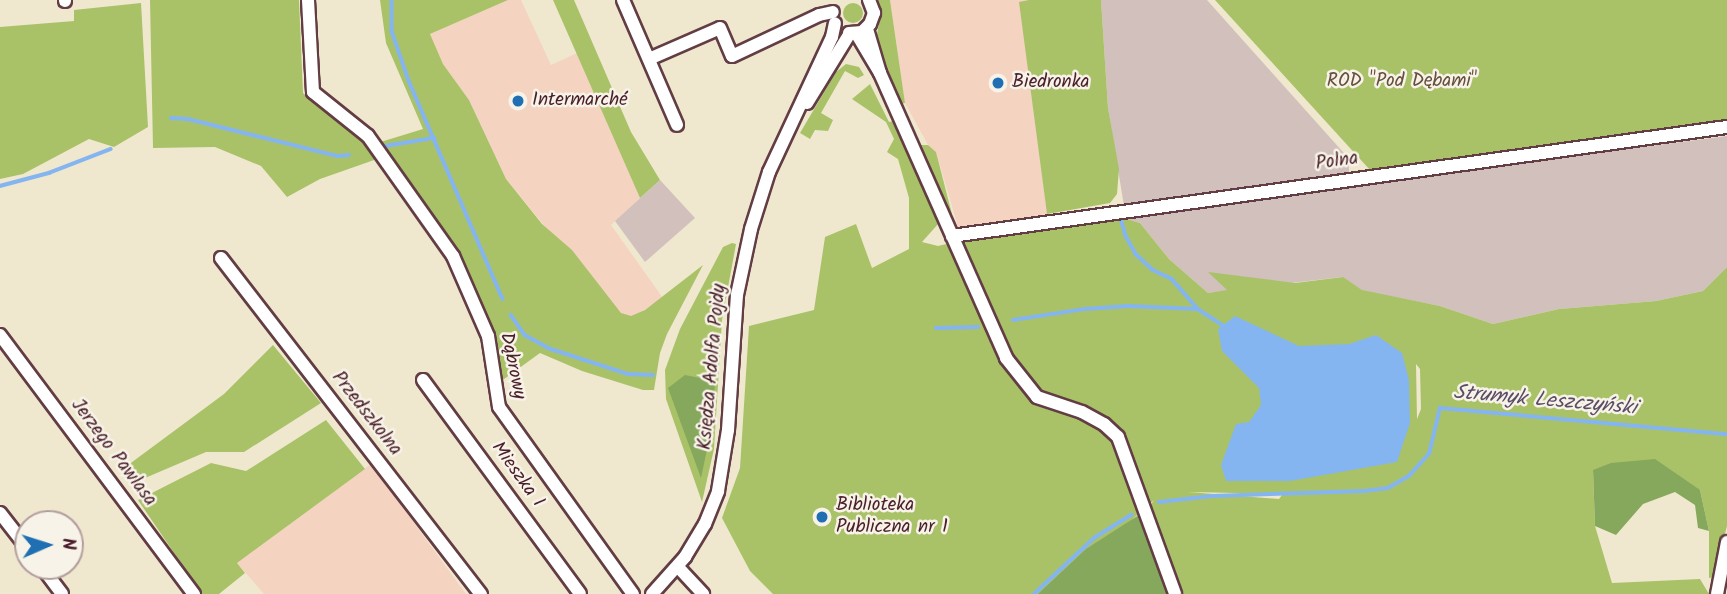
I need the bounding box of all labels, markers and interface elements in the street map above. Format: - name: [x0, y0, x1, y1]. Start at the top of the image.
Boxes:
- park label: ROD "Pod Dębami": [1327, 71, 1477, 93]
- place label: Biedronka: [1012, 72, 1090, 94]
- marker: Biedronka: [990, 75, 1006, 91]
- place label: Intermarché: [532, 90, 627, 112]
- marker: Intermarché: [510, 93, 526, 109]
- street label: Polna: [1314, 148, 1360, 176]
- street label: Księdza Adolfa Pojdy: [694, 283, 732, 451]
- street label: Dąbrowy: [494, 330, 530, 402]
- street label: Przedszkolna: [326, 367, 406, 461]
- water label: Strumyk Leszczyński: [1452, 380, 1638, 422]
- street label: Jerzego Pawlasa: [65, 395, 161, 511]
- street label: Mieszka I: [485, 438, 549, 512]
- place label: Biblioteka Publiczna nr 1: [836, 495, 948, 539]
- marker: Biblioteka Publiczna nr 1: [814, 509, 830, 525]
- north arrow: [14, 510, 84, 580]
- text: N: [53, 537, 83, 551]

